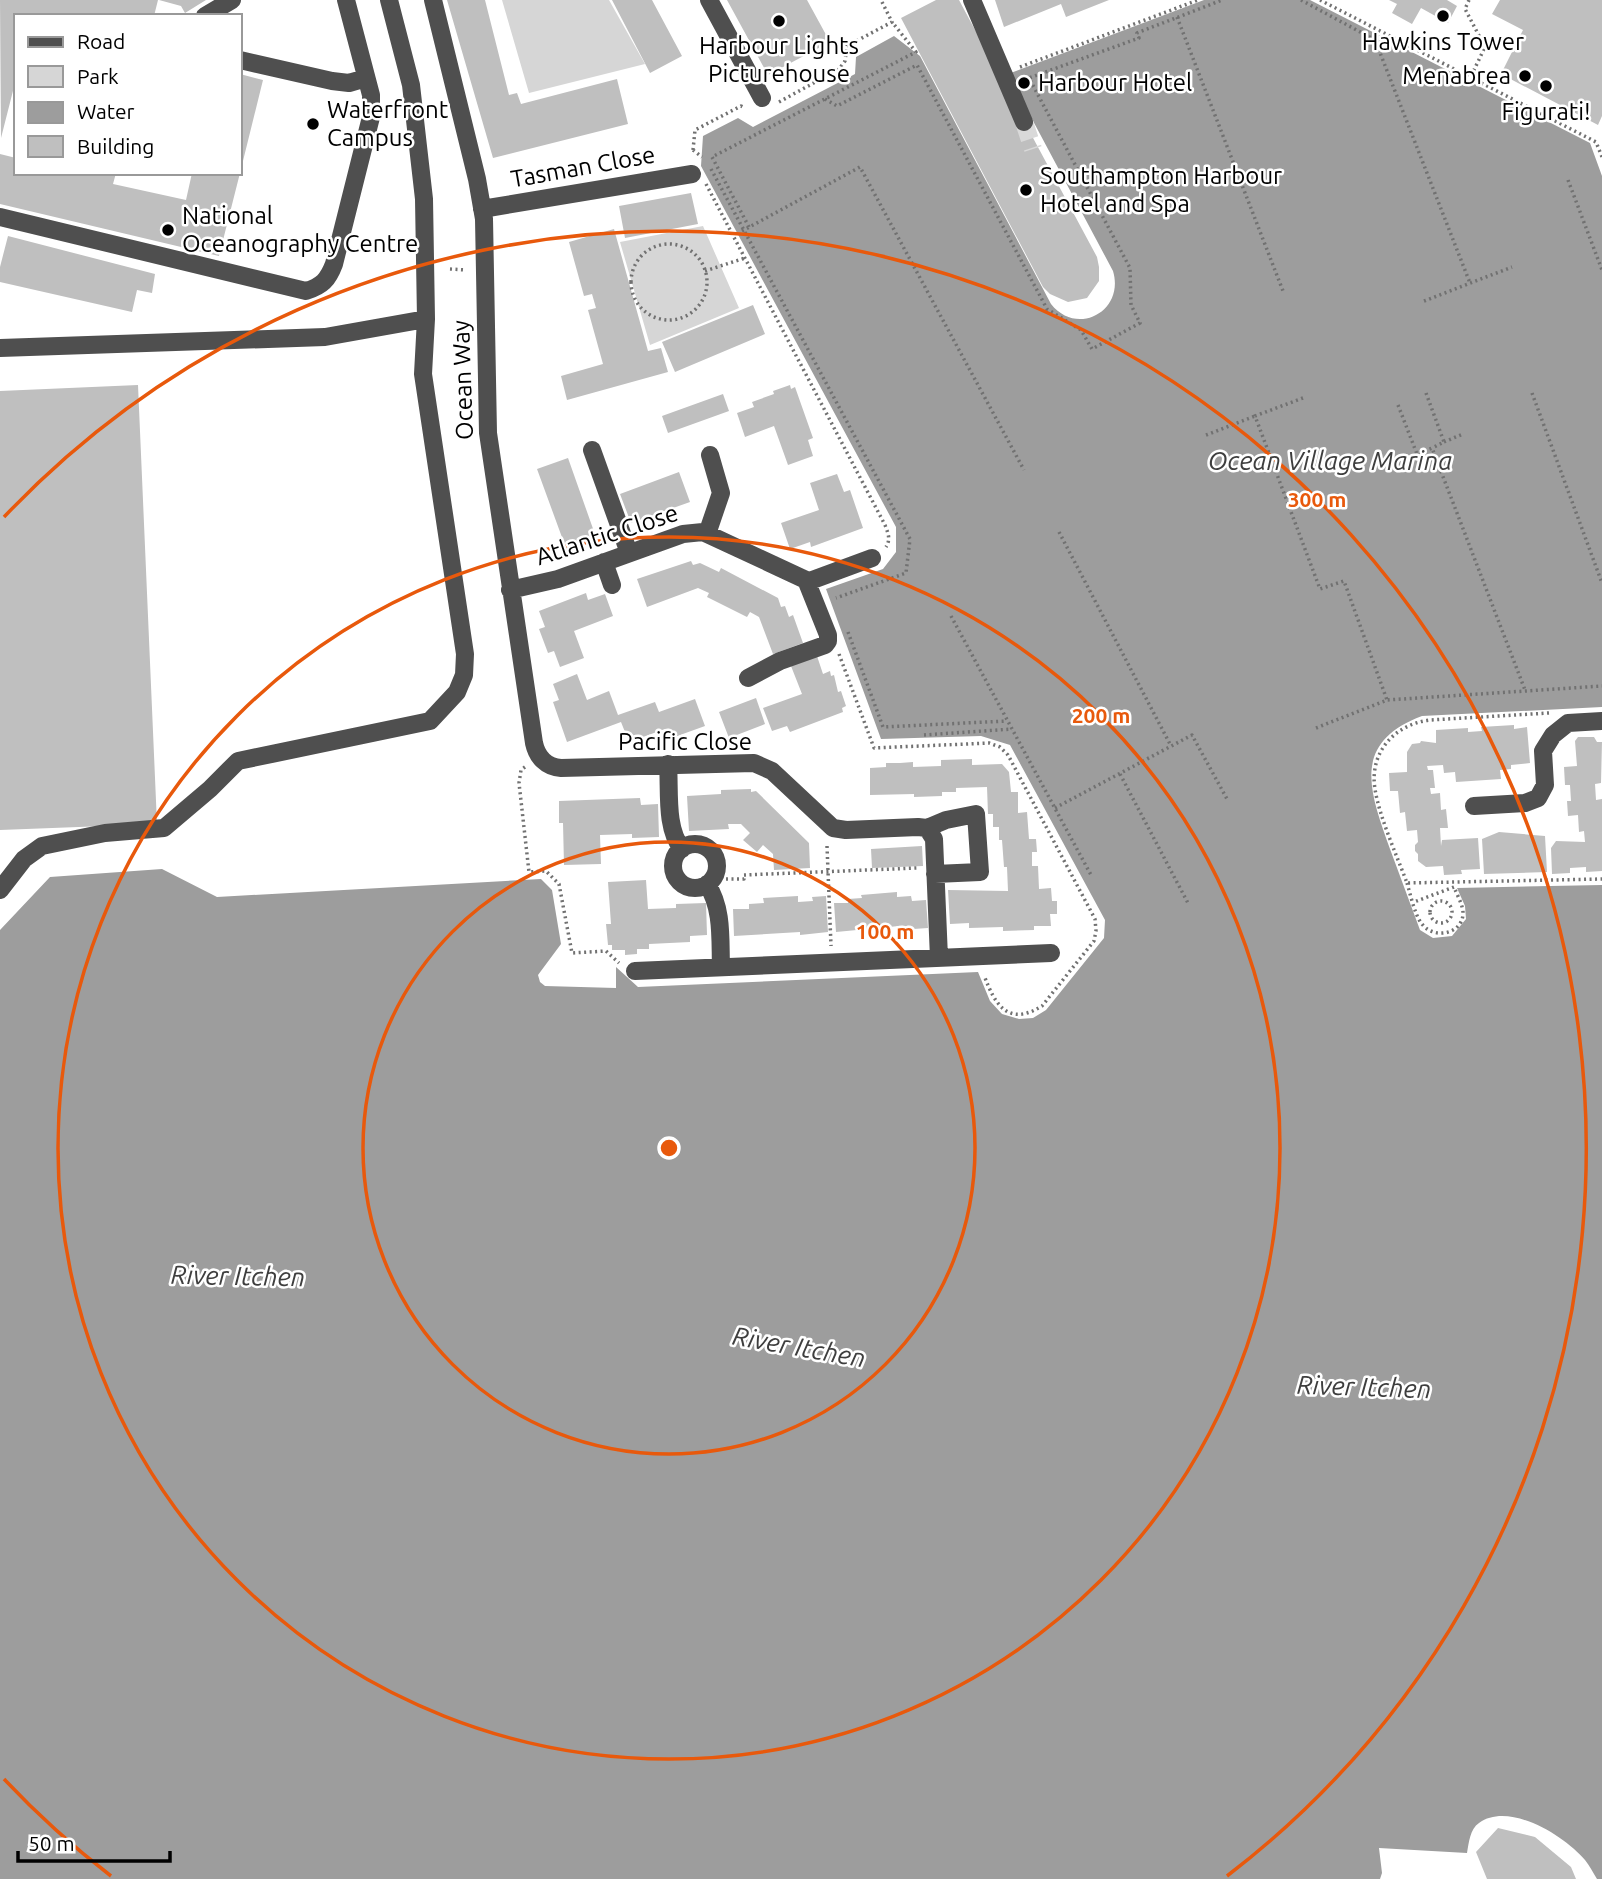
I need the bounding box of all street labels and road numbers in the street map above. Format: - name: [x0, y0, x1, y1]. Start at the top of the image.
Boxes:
- street label: Tasman Close: [509, 141, 657, 192]
- street label: Ocean Way: [447, 319, 478, 441]
- street label: Atlantic Close: [532, 499, 681, 570]
- street label: Pacific Close: [618, 728, 752, 755]

